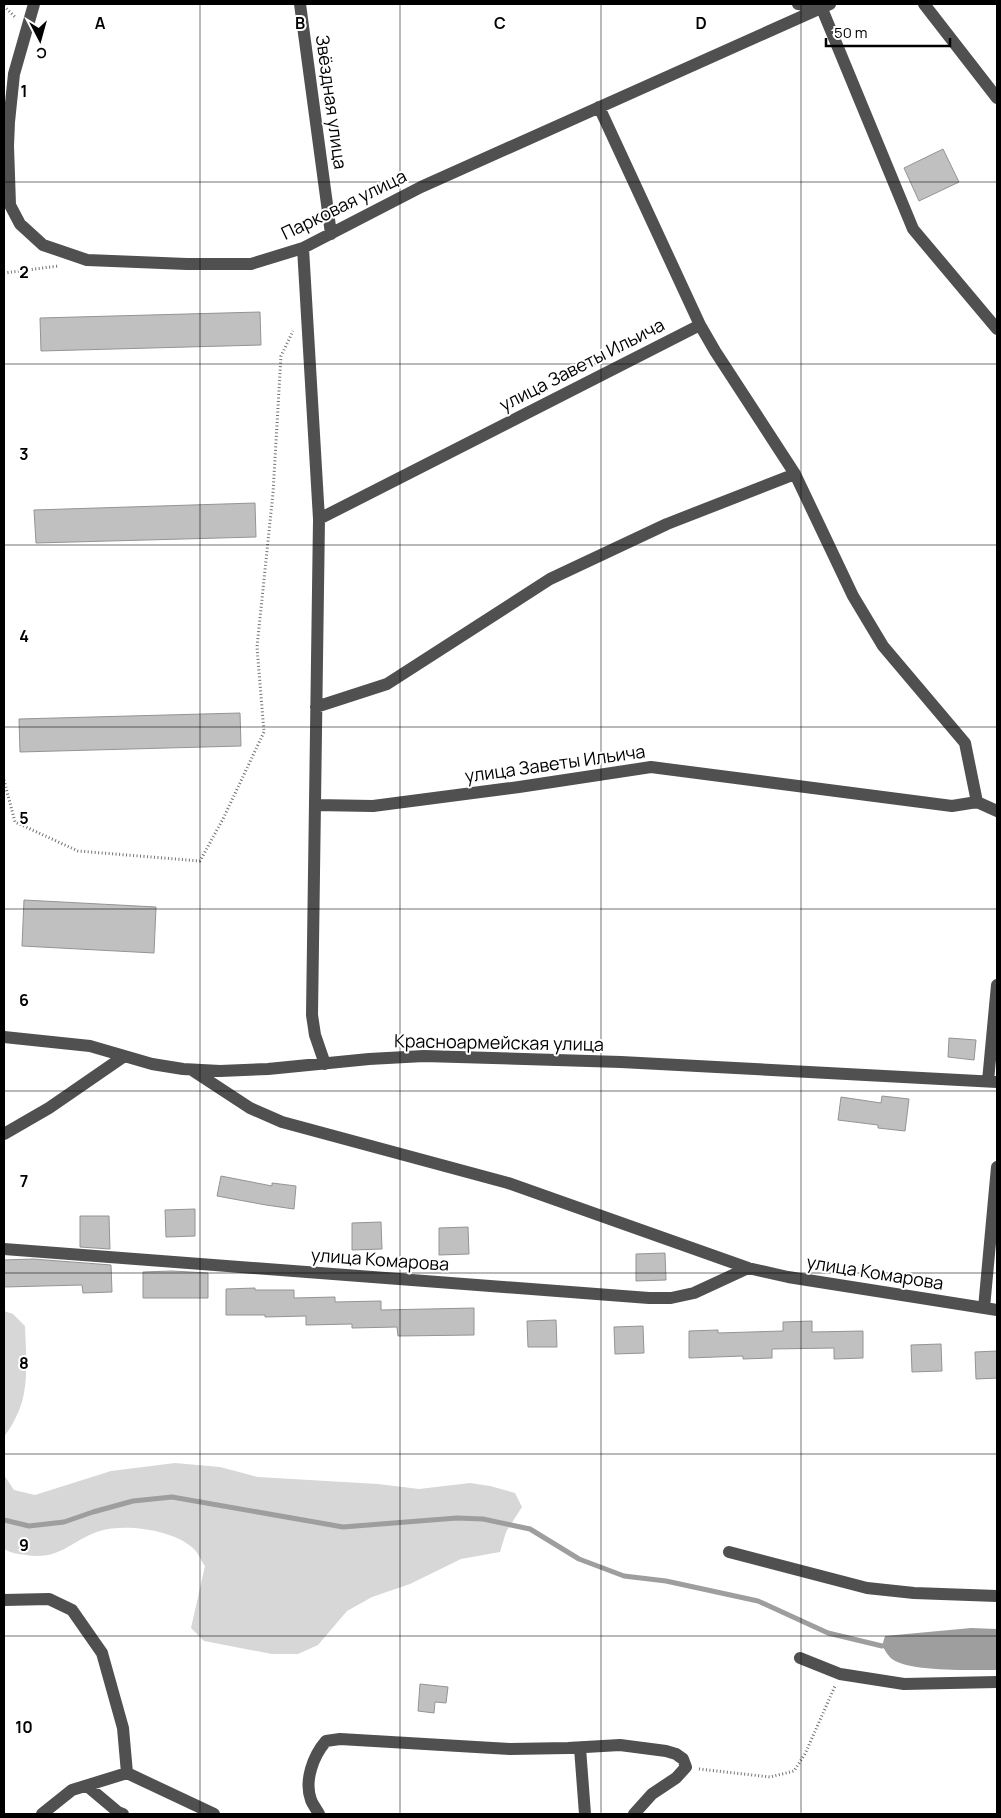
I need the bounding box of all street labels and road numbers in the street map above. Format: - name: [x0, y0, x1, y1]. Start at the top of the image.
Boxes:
- street label: Звёздная улица: [311, 33, 353, 171]
- street label: Парковая улица: [277, 163, 410, 245]
- street label: улица Заветы Ильича: [495, 312, 668, 416]
- street label: улица Заветы Ильича: [463, 738, 647, 788]
- street label: Красноармейская улица: [394, 1028, 604, 1056]
- street label: улица Комарова: [310, 1242, 450, 1276]
- street label: улица Комарова: [805, 1249, 945, 1295]

